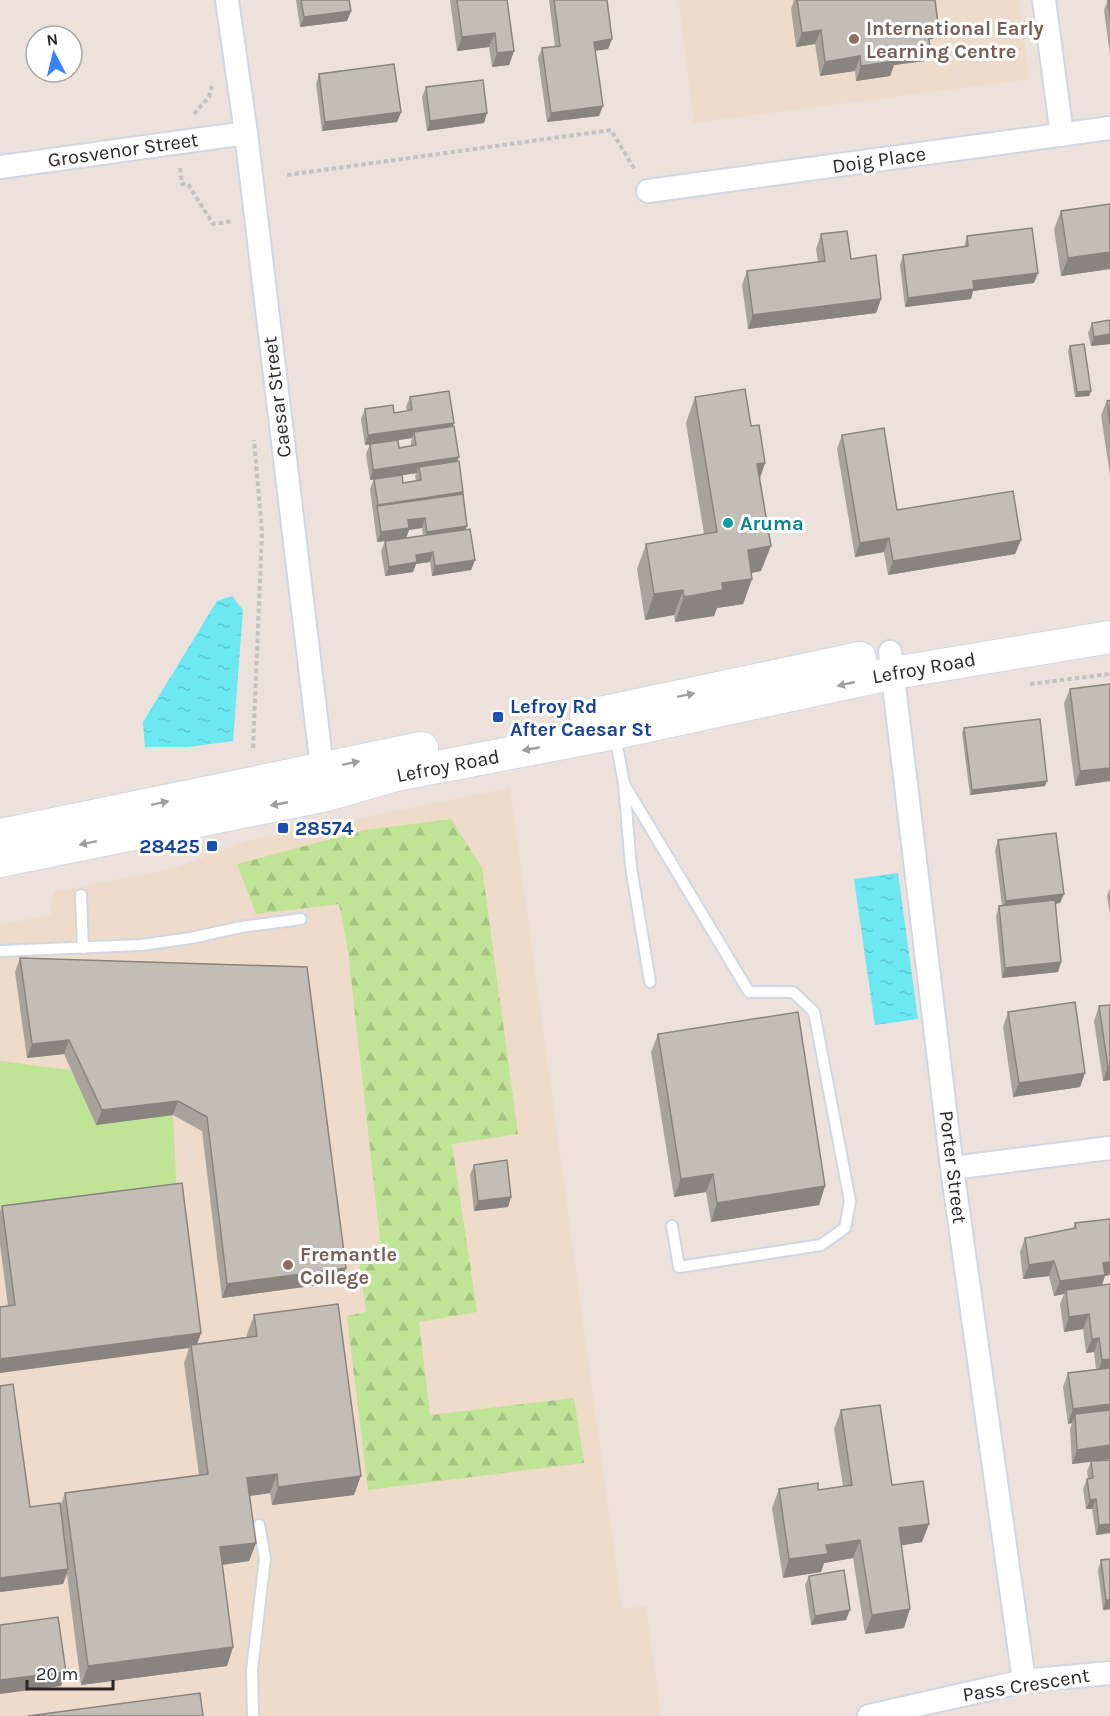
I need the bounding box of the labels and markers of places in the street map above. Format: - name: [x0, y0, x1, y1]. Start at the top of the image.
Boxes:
- place label: International Early Learning Centre: [866, 17, 1044, 63]
- marker: International Early Learning Centre: [847, 32, 861, 46]
- place label: Aruma: [740, 512, 804, 535]
- marker: Aruma: [721, 516, 735, 530]
- place label: Lefroy Rd After Caesar St: [510, 695, 652, 741]
- marker: Lefroy Rd After Caesar St: [491, 710, 505, 724]
- place label: 28574: [295, 817, 354, 840]
- marker: 28574: [276, 821, 290, 835]
- place label: 28425: [139, 835, 200, 858]
- marker: 28425: [205, 839, 219, 853]
- place label: Fremantle College: [300, 1243, 397, 1289]
- marker: Fremantle College: [281, 1258, 295, 1272]

